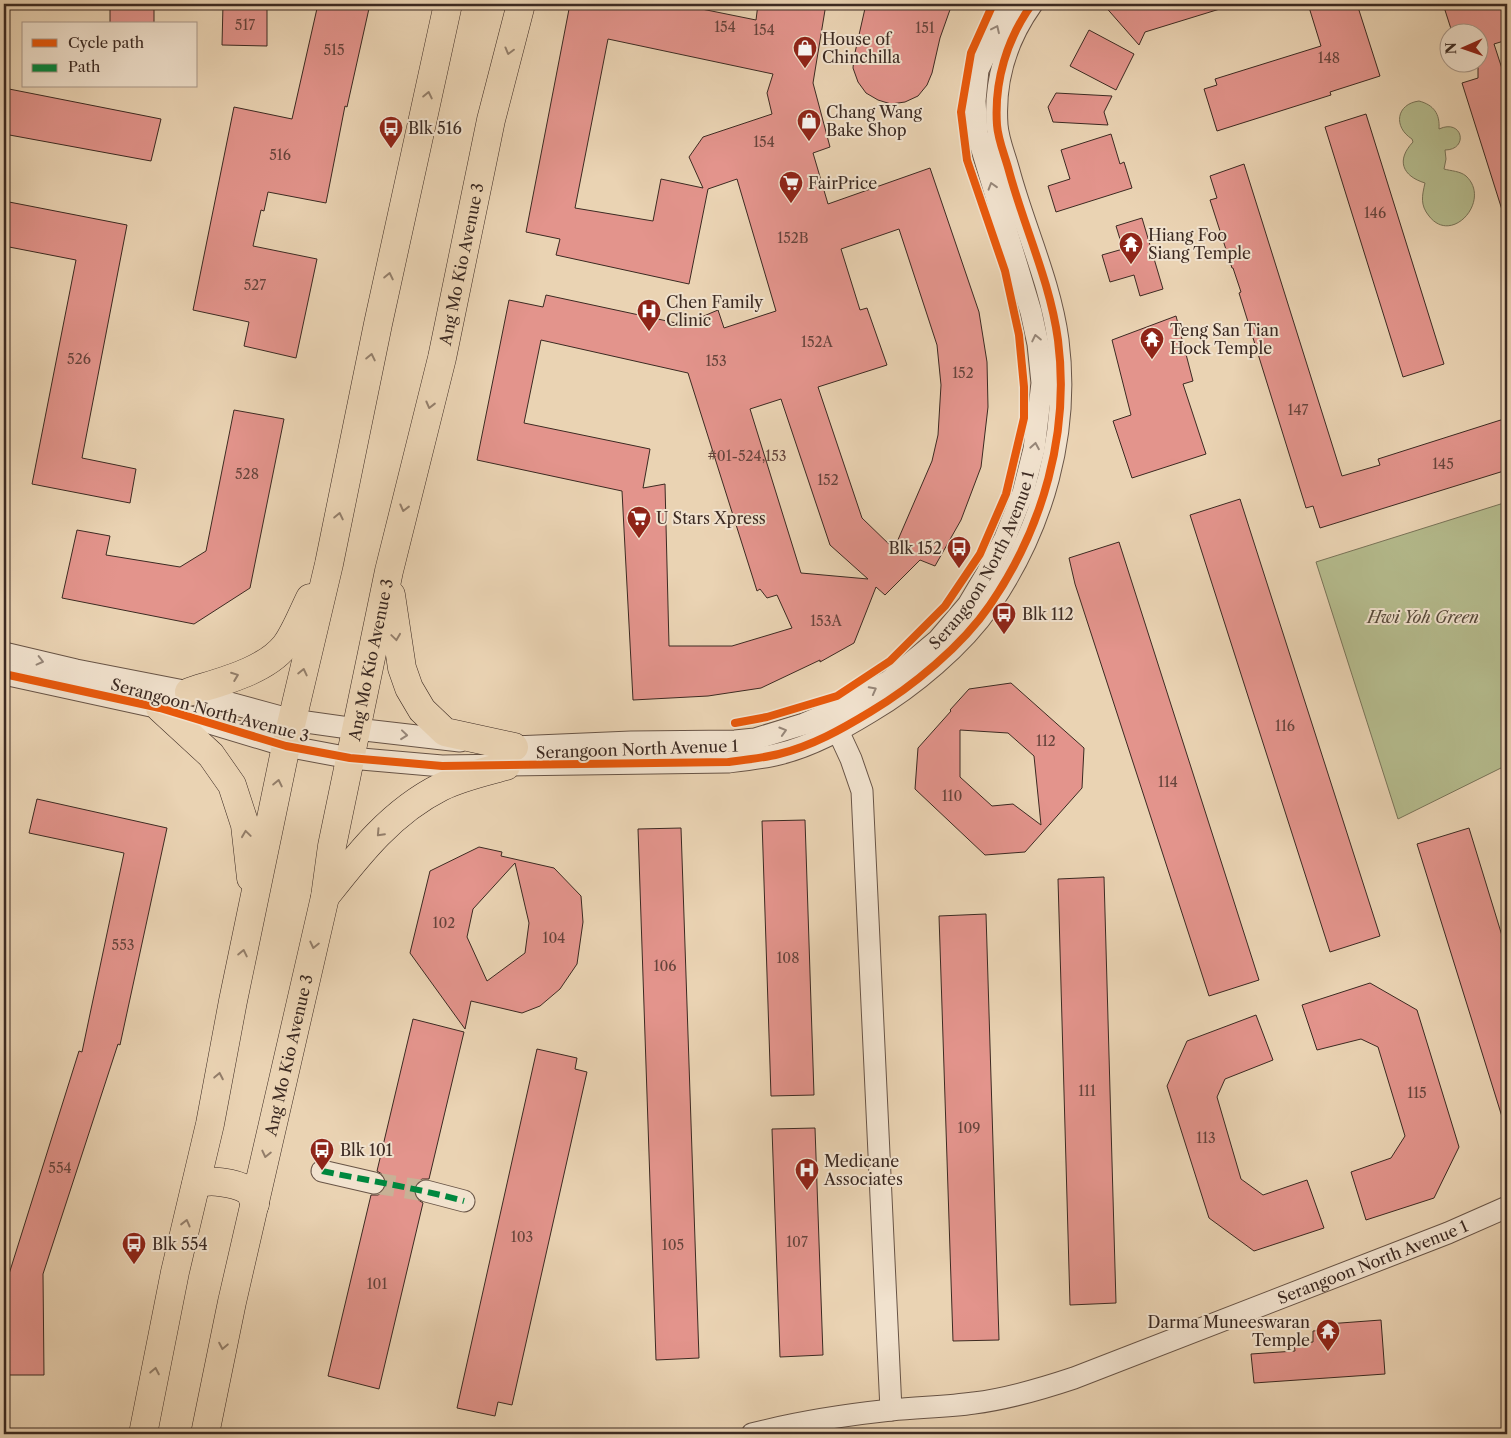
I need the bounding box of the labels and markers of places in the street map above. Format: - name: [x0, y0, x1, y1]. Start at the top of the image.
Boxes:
- place label: House of Chinchilla: [822, 29, 901, 67]
- shop icon: House of Chinchilla: [792, 35, 818, 69]
- place label: Chang Wang Bake Shop: [826, 102, 922, 140]
- shop icon: Chang Wang Bake Shop: [796, 108, 822, 142]
- bus stop icon: Blk 516: [378, 115, 404, 149]
- place label: Blk 516: [408, 118, 462, 138]
- supermarket icon: FairPrice: [778, 170, 804, 204]
- place label: FairPrice: [808, 173, 877, 193]
- place label: Hiang Foo Siang Temple: [1148, 225, 1251, 263]
- temple icon: Hiang Foo Siang Temple: [1118, 231, 1144, 265]
- place label: Chen Family Clinic: [666, 292, 764, 330]
- hospital icon: Chen Family Clinic: [636, 298, 662, 332]
- place label: Teng San Tian Hock Temple: [1170, 320, 1279, 358]
- temple icon: Teng San Tian Hock Temple: [1139, 326, 1165, 360]
- supermarket icon: U Stars Xpress: [626, 505, 652, 539]
- place label: U Stars Xpress: [656, 508, 766, 528]
- bus stop icon: Blk 152: [946, 535, 972, 569]
- place label: Blk 152: [888, 538, 942, 558]
- bus stop icon: Blk 112: [991, 601, 1017, 635]
- place label: Blk 112: [1022, 604, 1074, 624]
- bus stop icon: Blk 101: [309, 1137, 335, 1171]
- place label: Blk 101: [340, 1140, 393, 1160]
- place label: Medicane Associates: [823, 1151, 903, 1189]
- hospital icon: Medicane Associates: [794, 1157, 820, 1191]
- bus stop icon: Blk 554: [121, 1231, 147, 1265]
- place label: Blk 554: [152, 1234, 208, 1254]
- place label: Darma Muneeswaran Temple: [1148, 1312, 1310, 1350]
- temple icon: Darma Muneeswaran Temple: [1315, 1318, 1341, 1352]

